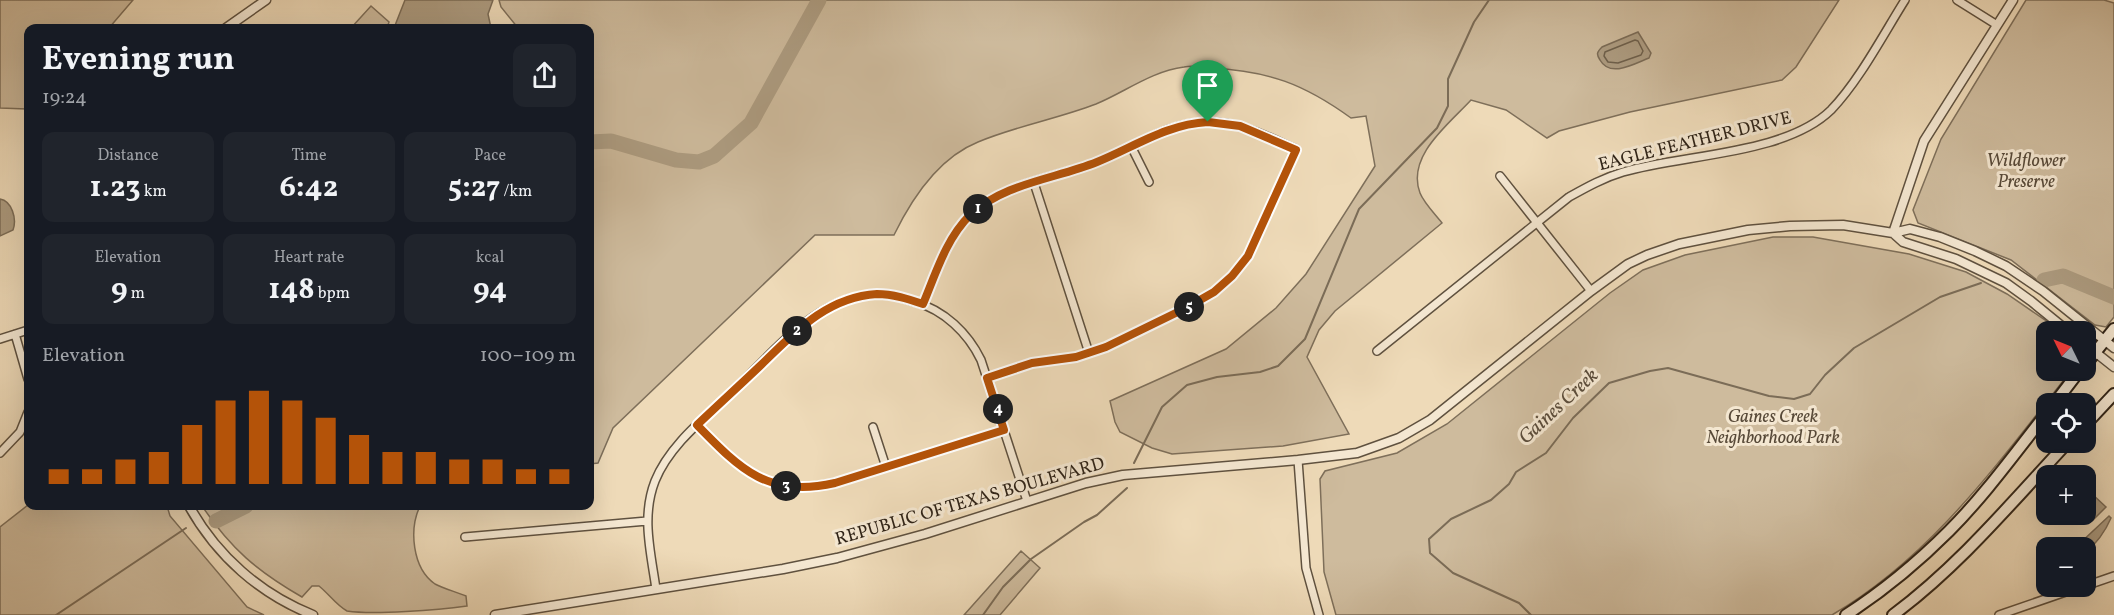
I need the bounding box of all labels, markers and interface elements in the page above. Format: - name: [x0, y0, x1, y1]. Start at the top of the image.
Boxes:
- text: Evening run: [42, 38, 235, 84]
- button: share: [513, 44, 576, 107]
- pin: [1182, 60, 1233, 122]
- icon: arrive: [1191, 69, 1224, 102]
- text: 19:24: [42, 84, 87, 112]
- street label: EAGLE FEATHER DRIVE: [1596, 106, 1794, 178]
- text: Distance: [97, 145, 159, 167]
- text: Time: [291, 145, 327, 167]
- text: Pace: [474, 145, 506, 167]
- park label: Wildflower Preserve: [1986, 149, 2066, 195]
- text: 1.23: [89, 167, 140, 209]
- text: 6:42: [280, 167, 338, 209]
- text: 5:27: [448, 167, 500, 209]
- text: km: [140, 181, 167, 203]
- text: /km: [500, 181, 532, 203]
- pin: 1: [963, 194, 993, 224]
- text: 1: [975, 198, 981, 220]
- text: Elevation: [95, 247, 161, 269]
- text: Heart rate: [274, 247, 344, 269]
- text: kcal: [476, 247, 504, 269]
- text: 9: [111, 269, 128, 311]
- text: 148: [268, 269, 315, 311]
- text: 94: [473, 269, 507, 311]
- text: m: [128, 283, 145, 305]
- text: bpm: [315, 283, 350, 305]
- pin: 5: [1174, 292, 1204, 322]
- text: 5: [1185, 296, 1193, 318]
- pin: 2: [782, 316, 812, 346]
- text: 2: [793, 320, 801, 342]
- north arrow: [2036, 321, 2096, 381]
- map controls: [2036, 321, 2096, 597]
- text: Elevation: [42, 342, 125, 370]
- text: 100–109 m: [480, 342, 576, 370]
- water label: Gaines Creek: [1513, 363, 1605, 451]
- button: locate: [2036, 393, 2096, 453]
- pin: 4: [983, 394, 1013, 424]
- text: 4: [993, 398, 1003, 420]
- park label: Gaines Creek Neighborhood Park: [1706, 405, 1840, 451]
- street label: REPUBLIC OF TEXAS BOULEVARD: [832, 451, 1108, 553]
- button: +: [2036, 465, 2096, 525]
- pin: 3: [771, 471, 801, 501]
- text: 3: [782, 475, 790, 497]
- button: −: [2036, 537, 2096, 597]

